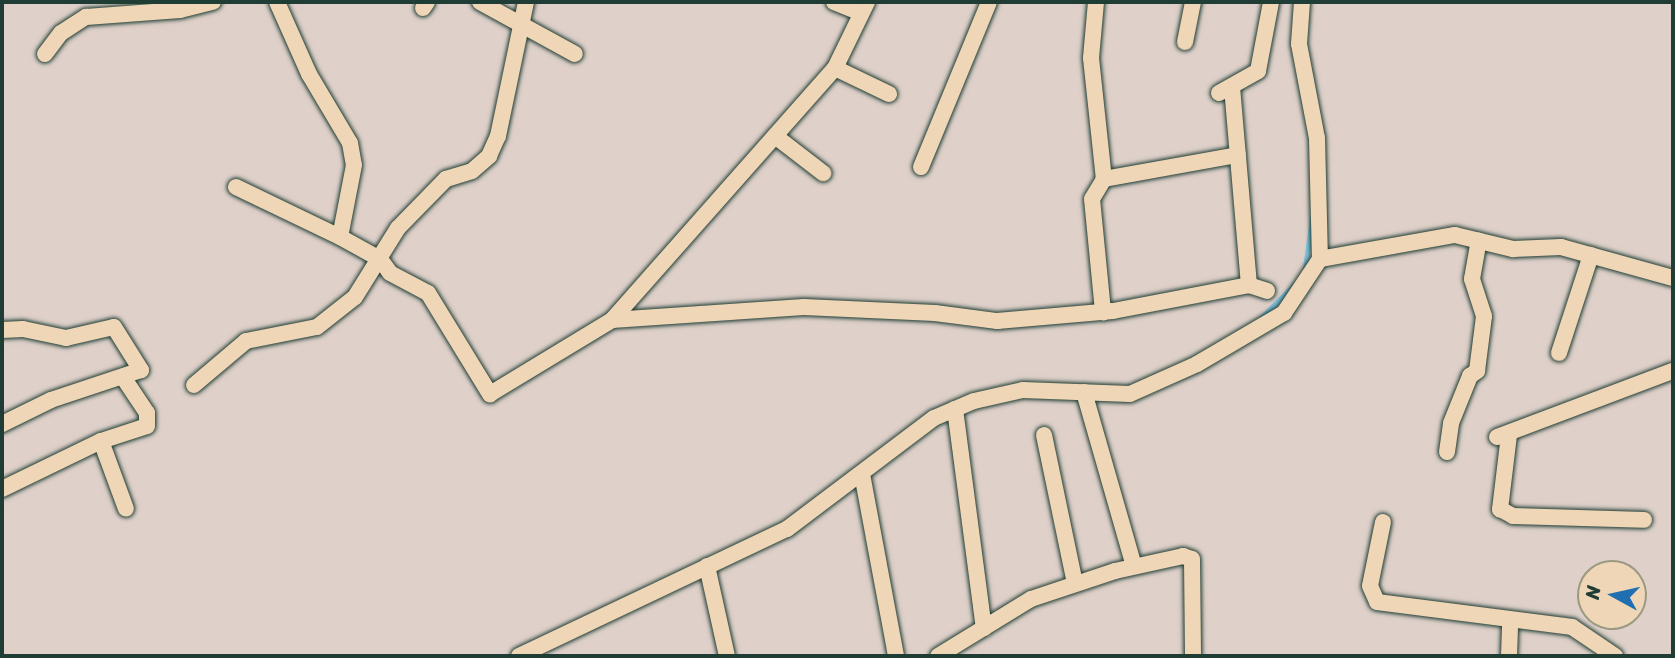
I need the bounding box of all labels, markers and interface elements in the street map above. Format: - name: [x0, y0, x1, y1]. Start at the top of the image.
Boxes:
- north arrow: [1577, 560, 1647, 630]
- text: N: [1575, 583, 1610, 601]

